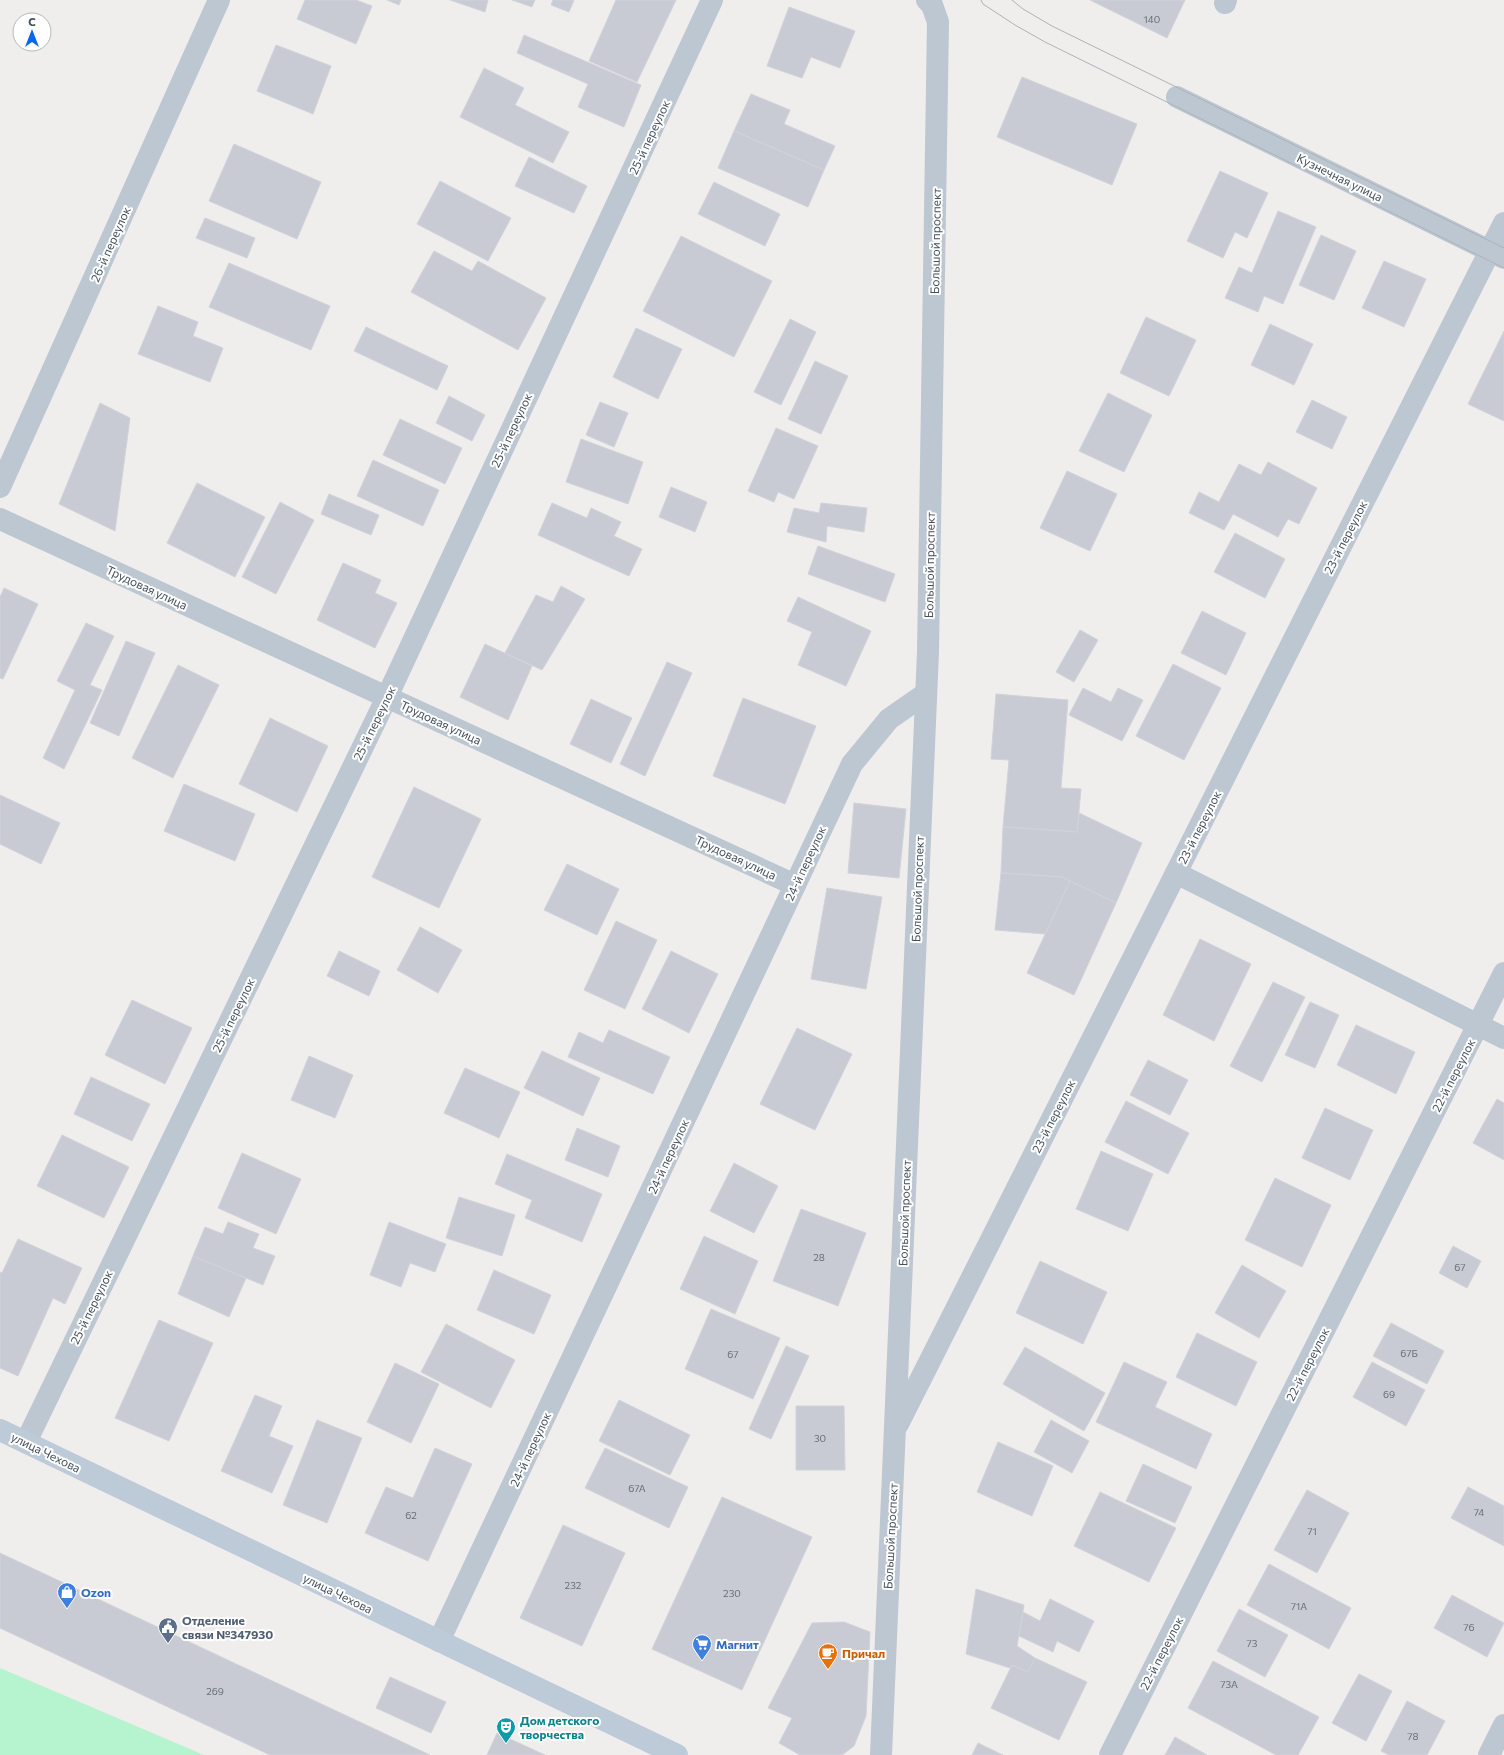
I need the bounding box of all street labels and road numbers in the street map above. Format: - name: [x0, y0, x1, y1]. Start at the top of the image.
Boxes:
- street label: 25-й переулок: [626, 97, 673, 176]
- street label: Кузнечная улица: [1295, 150, 1385, 204]
- street label: Большой проспект: [927, 187, 943, 294]
- street label: 26-й переулок: [87, 204, 133, 284]
- street label: 25-й переулок: [488, 390, 535, 469]
- street label: 23-й переулок: [1321, 497, 1370, 576]
- street label: Большой проспект: [921, 511, 937, 618]
- street label: Трудовая улица: [104, 562, 190, 612]
- street label: 25-й переулок: [350, 683, 398, 762]
- street label: Трудовая улица: [398, 697, 484, 747]
- street label: 23-й переулок: [1175, 787, 1224, 866]
- street label: 24-й переулок: [782, 823, 829, 902]
- street label: Трудовая улица: [693, 832, 779, 882]
- street label: Большой проспект: [908, 835, 926, 942]
- street label: 25-й переулок: [209, 975, 257, 1054]
- street label: 22-й переулок: [1429, 1036, 1478, 1114]
- street label: 23-й переулок: [1029, 1076, 1078, 1155]
- street label: 24-й переулок: [645, 1116, 692, 1195]
- street label: Большой проспект: [895, 1159, 913, 1266]
- street label: 25-й переулок: [67, 1267, 115, 1346]
- street label: 22-й переулок: [1283, 1325, 1332, 1403]
- street label: 24-й переулок: [507, 1409, 554, 1488]
- street label: улица Чехова: [9, 1429, 83, 1475]
- street label: Большой проспект: [880, 1482, 900, 1589]
- street label: улица Чехова: [301, 1570, 375, 1616]
- street label: 22-й переулок: [1137, 1614, 1186, 1692]

